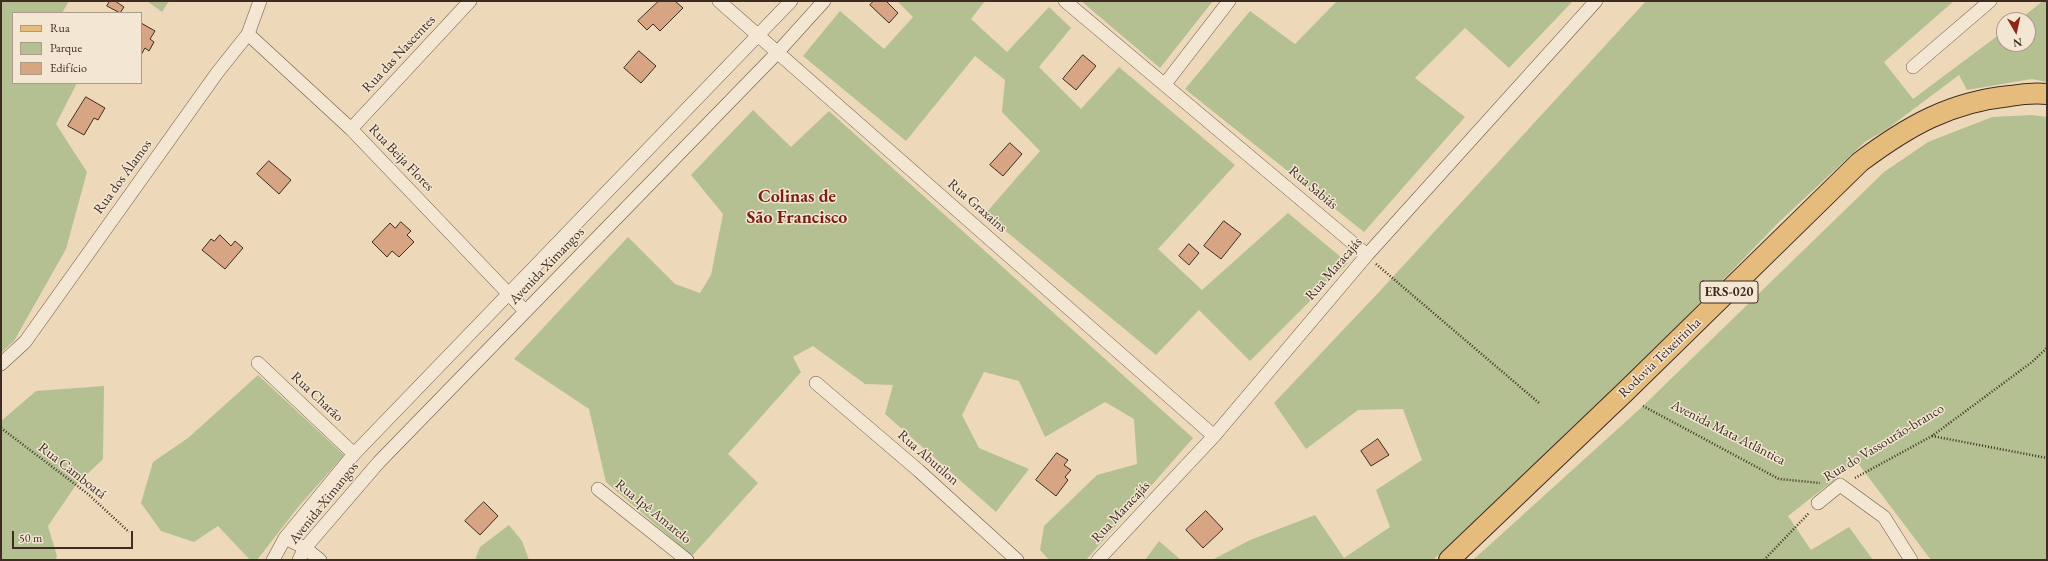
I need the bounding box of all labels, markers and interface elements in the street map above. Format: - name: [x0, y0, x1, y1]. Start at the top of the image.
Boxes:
- legend: [12, 12, 142, 84]
- street label: Rua das Nascentes: [359, 12, 439, 96]
- north arrow: [1996, 12, 2036, 52]
- text: Rua: [50, 20, 70, 36]
- text: N: [2012, 35, 2023, 50]
- text: Parque: [50, 40, 82, 56]
- text: Edifício: [50, 60, 87, 76]
- street label: Rua Beija Flores: [365, 121, 437, 195]
- street label: Rua dos Álamos: [90, 136, 156, 218]
- street label: Rua Sabiás: [1285, 163, 1341, 213]
- street label: Rua Graxains: [944, 176, 1010, 236]
- district label: Colinas de São Francisco: [747, 186, 847, 228]
- street label: Avenida Ximangos: [506, 224, 588, 308]
- street label: Rua Maracajás: [1302, 234, 1366, 304]
- road number: ERS-020: [1700, 281, 1758, 303]
- street label: Rodovia Teixeirinha: [1615, 314, 1705, 402]
- street label: Rua Charão: [287, 368, 347, 426]
- street label: Avenida Mata Atlântica: [1668, 397, 1788, 469]
- street label: Rua do Vassourão-branco: [1821, 400, 1947, 486]
- street label: Rua Abutilon: [894, 427, 962, 489]
- street label: Rua Camboatá: [35, 439, 109, 503]
- street label: Avenida Ximangos: [286, 458, 362, 548]
- street label: Rua Ipê Amarelo: [612, 476, 694, 548]
- street label: Rua Maracajás: [1088, 478, 1154, 546]
- scale bar: [14, 523, 135, 549]
- text: 50 m: [19, 530, 42, 546]

